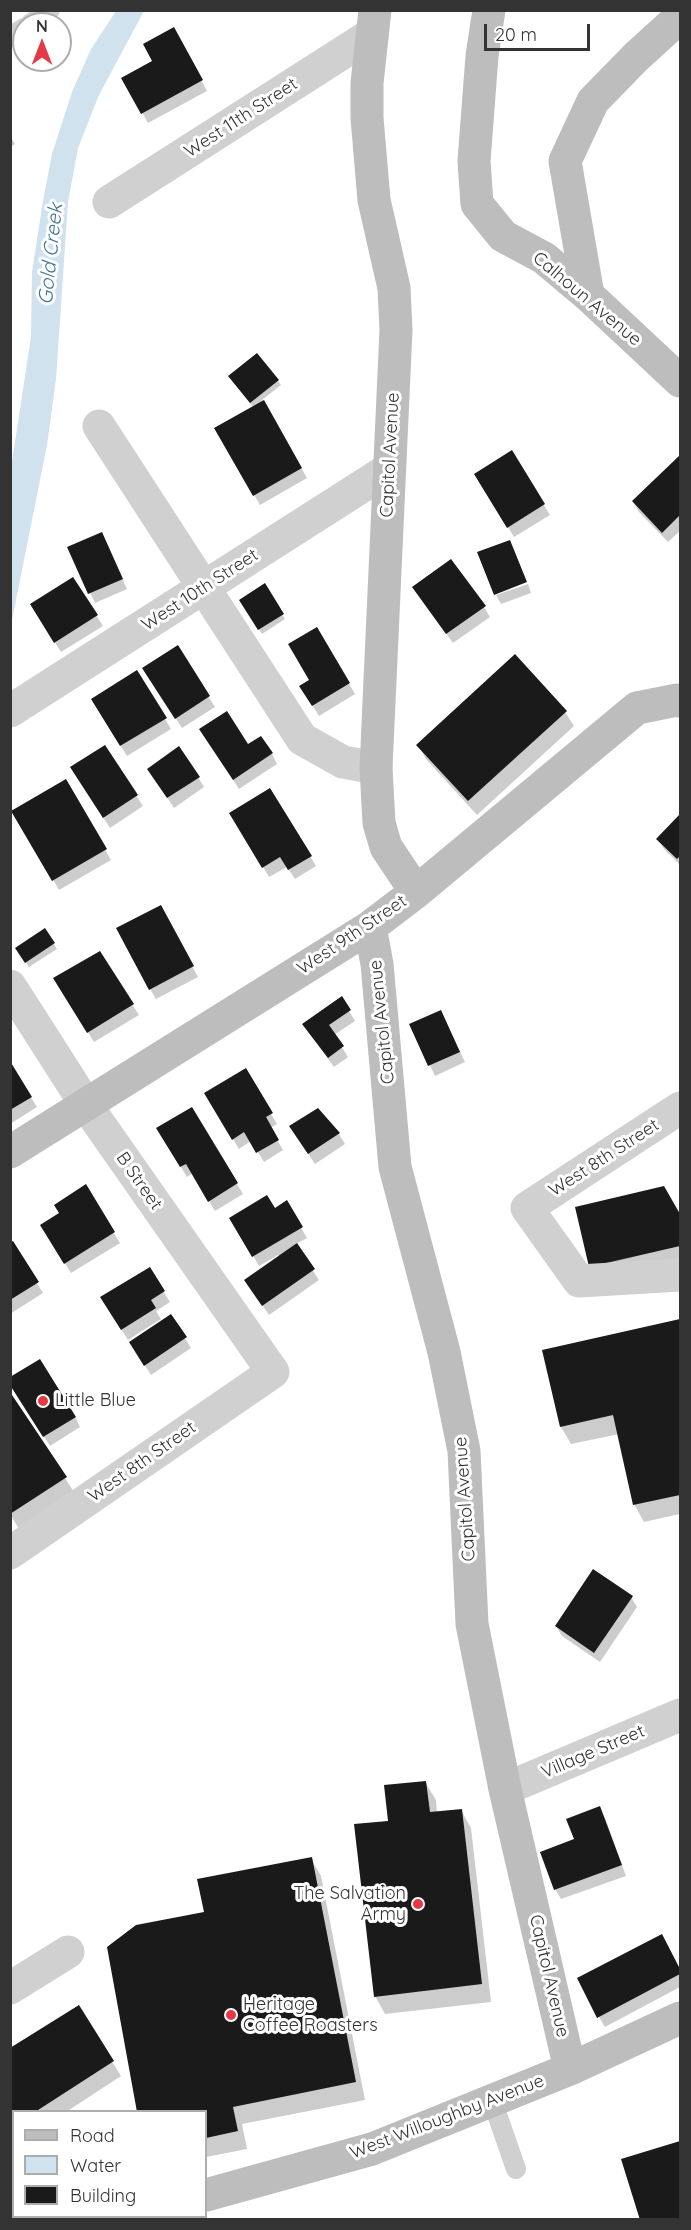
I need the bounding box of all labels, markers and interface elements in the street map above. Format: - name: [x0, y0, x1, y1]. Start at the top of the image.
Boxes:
- north arrow: [12, 12, 72, 72]
- scale bar: [487, 12, 594, 50]
- text: N: [36, 16, 48, 36]
- text: 20 m: [495, 23, 537, 46]
- street label: West 11th Street: [180, 73, 302, 163]
- water label: Gold Creek: [34, 202, 68, 306]
- street label: Calhoun Avenue: [528, 247, 646, 351]
- street label: Capitol Avenue: [376, 392, 404, 518]
- street label: West 10th Street: [138, 544, 262, 636]
- street label: West 9th Street: [293, 890, 411, 980]
- street label: Capitol Avenue: [365, 959, 399, 1085]
- street label: West 8th Street: [545, 1114, 663, 1202]
- street label: B Street: [111, 1148, 167, 1214]
- place label: Little Blue: [55, 1390, 136, 1412]
- marker: Little Blue: [36, 1394, 50, 1408]
- street label: West 8th Street: [84, 1417, 200, 1507]
- street label: Capitol Avenue: [450, 1436, 480, 1562]
- street label: Village Street: [538, 1721, 648, 1783]
- place label: The Salvation Army: [293, 1883, 406, 1926]
- marker: The Salvation Army: [411, 1897, 425, 1911]
- street label: Capitol Avenue: [524, 1913, 574, 2039]
- place label: Heritage Coffee Roasters: [243, 1994, 378, 2036]
- marker: Heritage Coffee Roasters: [224, 2008, 238, 2022]
- street label: West Willoughby Avenue: [347, 2070, 547, 2164]
- legend: [12, 2110, 207, 2218]
- text: Road: [70, 2124, 115, 2147]
- text: Water: [70, 2154, 121, 2177]
- text: Building: [70, 2184, 136, 2207]

